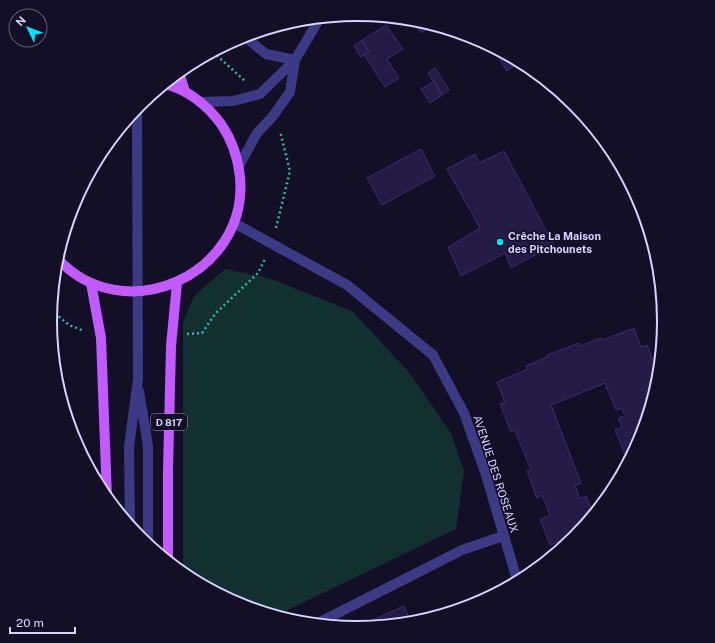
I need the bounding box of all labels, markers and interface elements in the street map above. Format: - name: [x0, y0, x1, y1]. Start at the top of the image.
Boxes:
- north arrow: [8, 8, 48, 48]
- text: N: [13, 14, 28, 28]
- place label: Crêche La Maison des Pitchounets: [508, 230, 601, 255]
- marker: Crêche La Maison des Pitchounets: [495, 237, 505, 247]
- road number: D 817: [151, 414, 187, 430]
- street label: AVENUE DES ROSEAUX: [471, 414, 521, 535]
- scale bar: [10, 609, 75, 635]
- text: 20 m: [16, 616, 44, 630]

